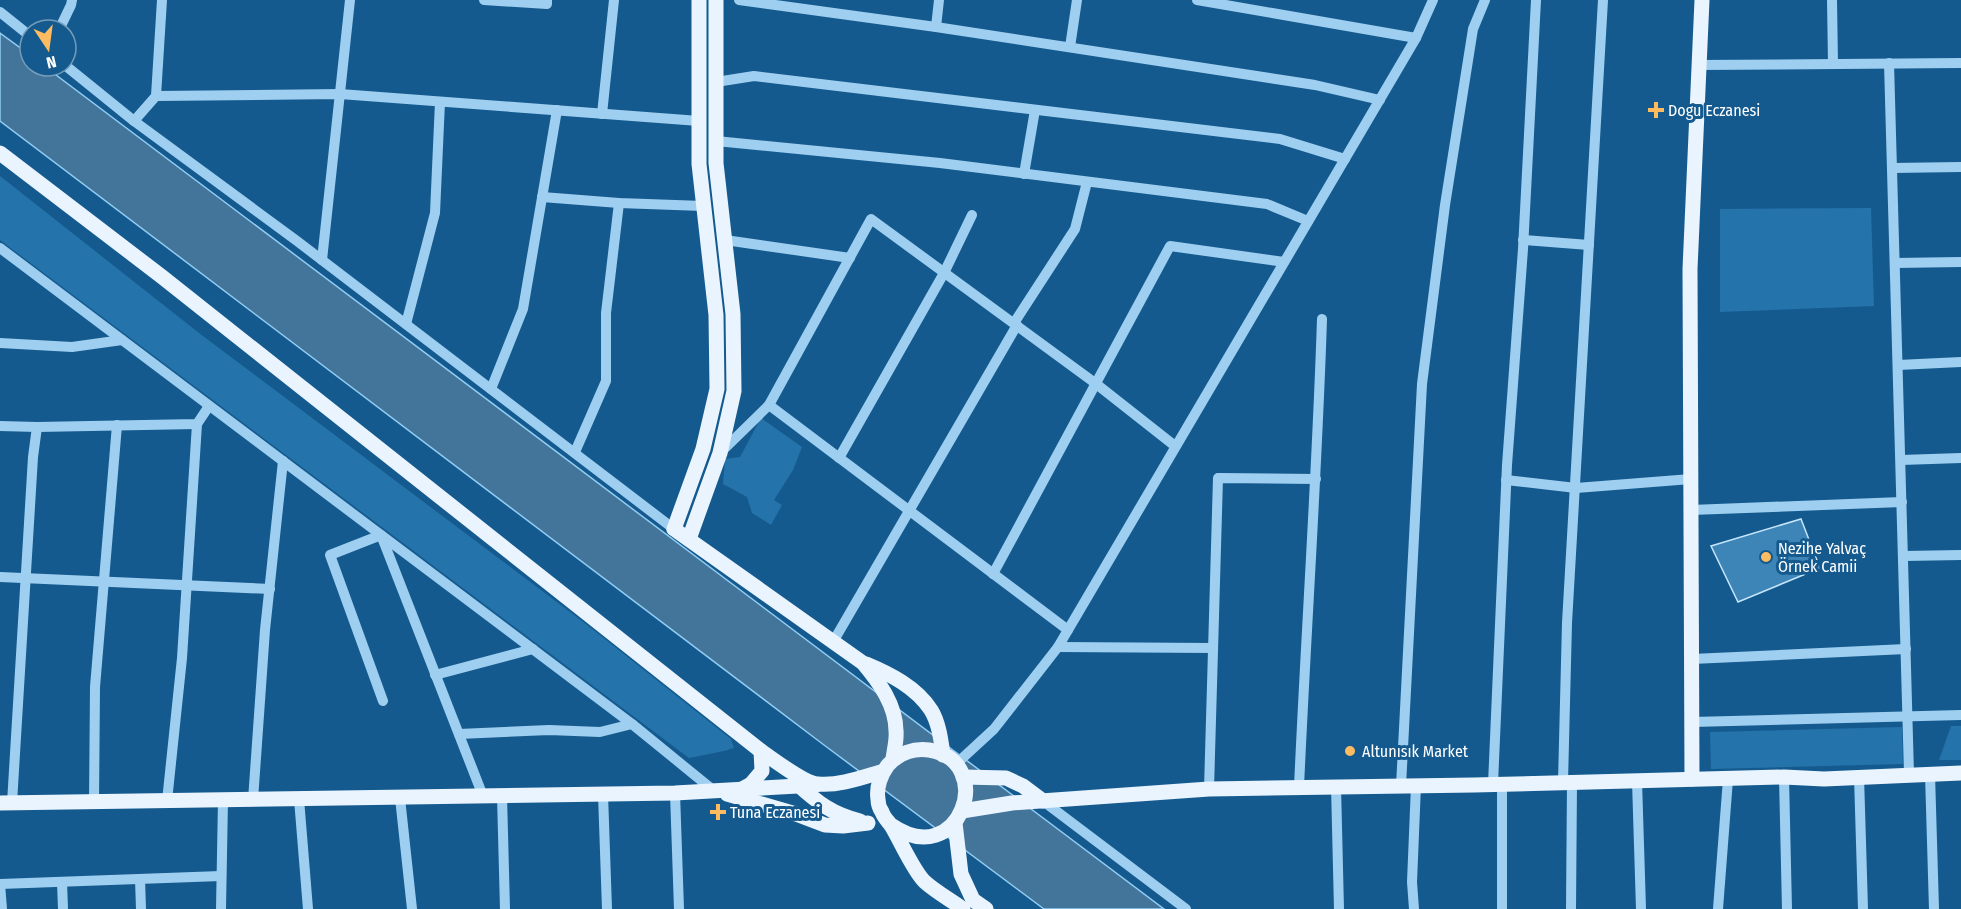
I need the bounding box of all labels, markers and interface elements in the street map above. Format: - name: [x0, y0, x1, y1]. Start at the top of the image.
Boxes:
- north arrow: [18, 18, 78, 78]
- text: N: [44, 52, 58, 72]
- place label: Dogu Eczanesi: [1668, 101, 1760, 120]
- marker: Dogu Eczanesi: [1649, 103, 1663, 117]
- place label: Nezihe Yalvaç Örnek Camii: [1778, 539, 1866, 576]
- marker: Nezihe Yalvaç Örnek Camii: [1759, 550, 1773, 564]
- place label: Altunısık Market: [1362, 742, 1469, 761]
- marker: Altunısık Market: [1343, 744, 1357, 758]
- place label: Tuna Eczanesi: [730, 803, 820, 822]
- marker: Tuna Eczanesi: [711, 805, 725, 819]

